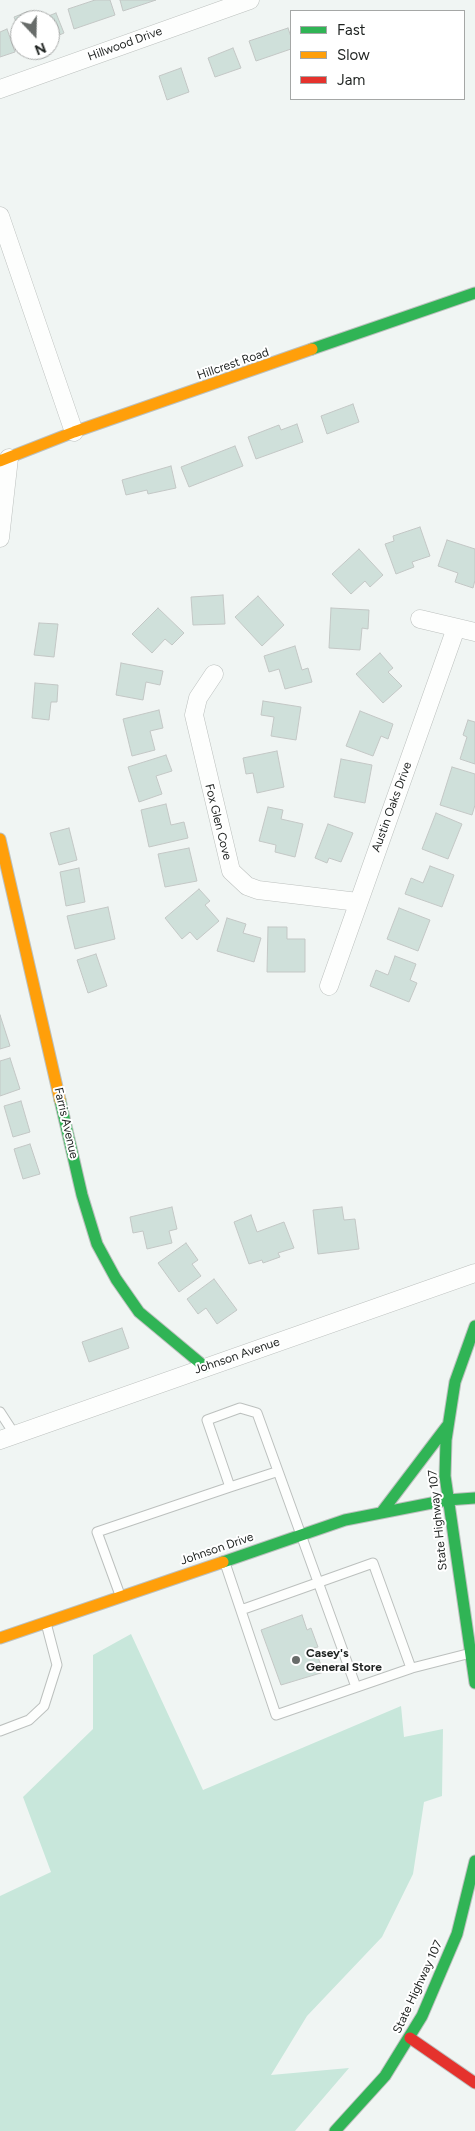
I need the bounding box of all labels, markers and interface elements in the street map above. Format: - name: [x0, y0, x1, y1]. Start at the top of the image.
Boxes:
- north arrow: [10, 10, 60, 60]
- legend: [290, 10, 465, 100]
- text: Fast: [337, 21, 365, 39]
- street label: Hillwood Drive: [86, 24, 164, 64]
- text: N: [32, 39, 48, 58]
- text: Slow: [337, 46, 370, 64]
- text: Jam: [337, 71, 365, 89]
- street label: Hillcrest Road: [195, 345, 271, 383]
- street label: Austin Oaks Drive: [369, 760, 415, 854]
- street label: Fox Glen Cove: [202, 782, 234, 862]
- street label: Farris Avenue: [51, 1086, 81, 1160]
- street label: Johnson Avenue: [192, 1335, 282, 1377]
- street label: State Highway 107: [426, 1469, 450, 1571]
- street label: Johnson Drive: [178, 1530, 256, 1568]
- place label: Casey's General Store: [306, 1646, 382, 1674]
- marker: Casey's General Store: [290, 1654, 302, 1666]
- street label: State Highway 107: [390, 1938, 446, 2036]

